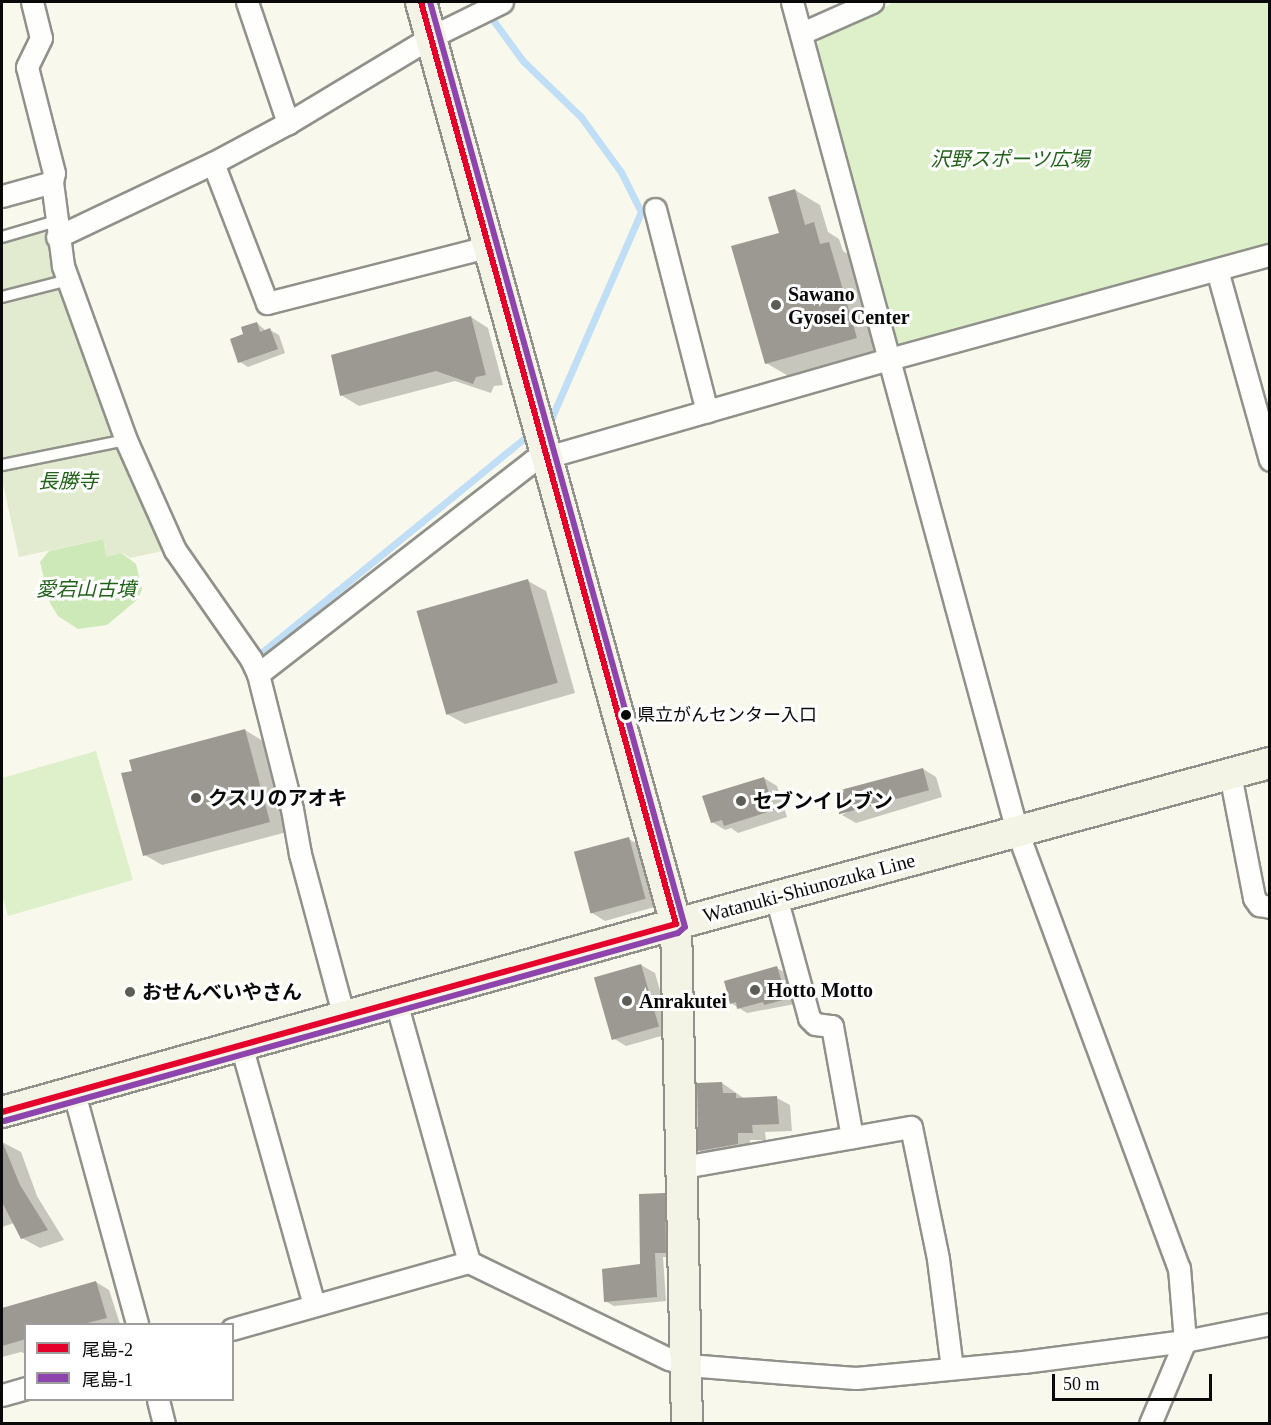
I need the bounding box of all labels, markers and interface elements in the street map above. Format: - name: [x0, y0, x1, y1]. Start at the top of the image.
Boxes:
- park label: 沢野スポーツ広場: [930, 147, 1090, 171]
- place label: Sawano Gyosei Center: [788, 282, 910, 329]
- marker: Sawano Gyosei Center: [769, 298, 783, 312]
- park label: 長勝寺: [38, 469, 98, 493]
- park label: 愛宕山古墳: [36, 577, 136, 601]
- place label: 県立がんセンター入口: [637, 704, 817, 726]
- marker: 県立がんセンター入口: [620, 709, 632, 721]
- place label: クスリのアオキ: [208, 786, 348, 810]
- place label: セブンイレブン: [753, 789, 893, 813]
- marker: クスリのアオキ: [189, 791, 203, 805]
- marker: セブンイレブン: [734, 794, 748, 808]
- street label: Watanuki-Shiunozuka Line: [700, 848, 918, 928]
- place label: Hotto Motto: [767, 978, 873, 1002]
- place label: おせんべいやさん: [142, 980, 302, 1004]
- marker: Hotto Motto: [748, 983, 762, 997]
- marker: おせんべいやさん: [123, 985, 137, 999]
- place label: Anrakutei: [639, 989, 727, 1013]
- marker: Anrakutei: [620, 994, 634, 1008]
- legend: [24, 1323, 234, 1401]
- text: 尾島-2: [82, 1340, 133, 1360]
- scale bar: [1055, 1362, 1216, 1400]
- text: 尾島-1: [82, 1370, 133, 1390]
- text: 50 m: [1063, 1374, 1100, 1394]

